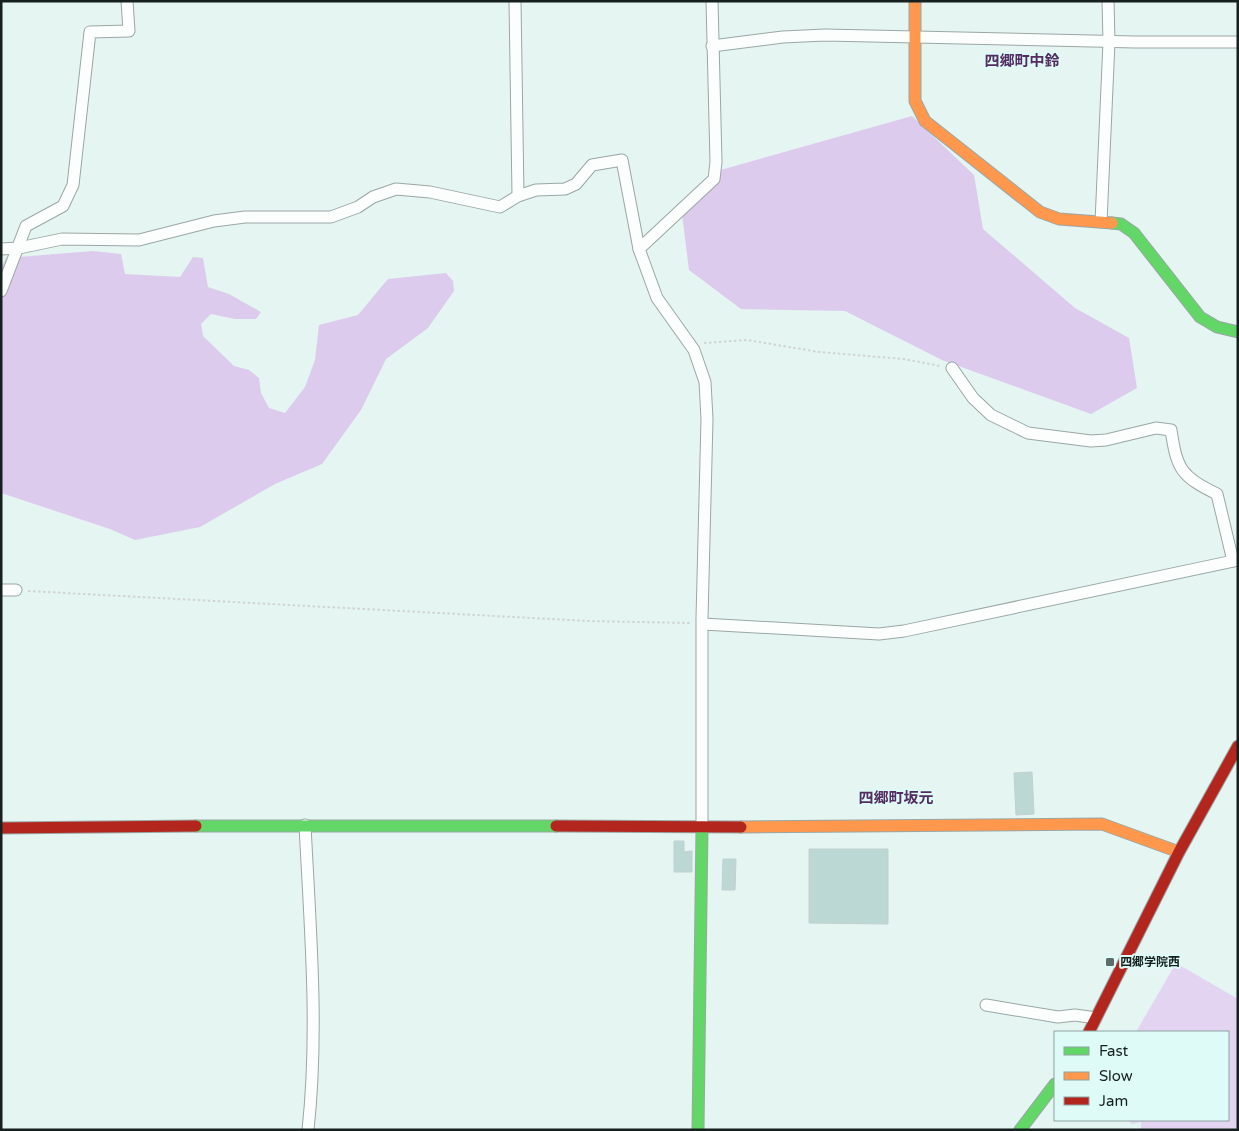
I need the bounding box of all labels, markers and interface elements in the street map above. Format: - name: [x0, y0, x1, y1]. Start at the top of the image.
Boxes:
- district label: 四郷町中鈴: [984, 52, 1060, 70]
- district label: 四郷町坂元: [858, 789, 934, 807]
- place label: 四郷学院西: [1120, 955, 1180, 969]
- marker: 四郷学院西: [1104, 956, 1116, 968]
- legend: [1054, 1031, 1229, 1121]
- text: Fast: [1099, 1042, 1129, 1060]
- text: Slow: [1099, 1067, 1133, 1085]
- text: Jam: [1099, 1092, 1128, 1110]

